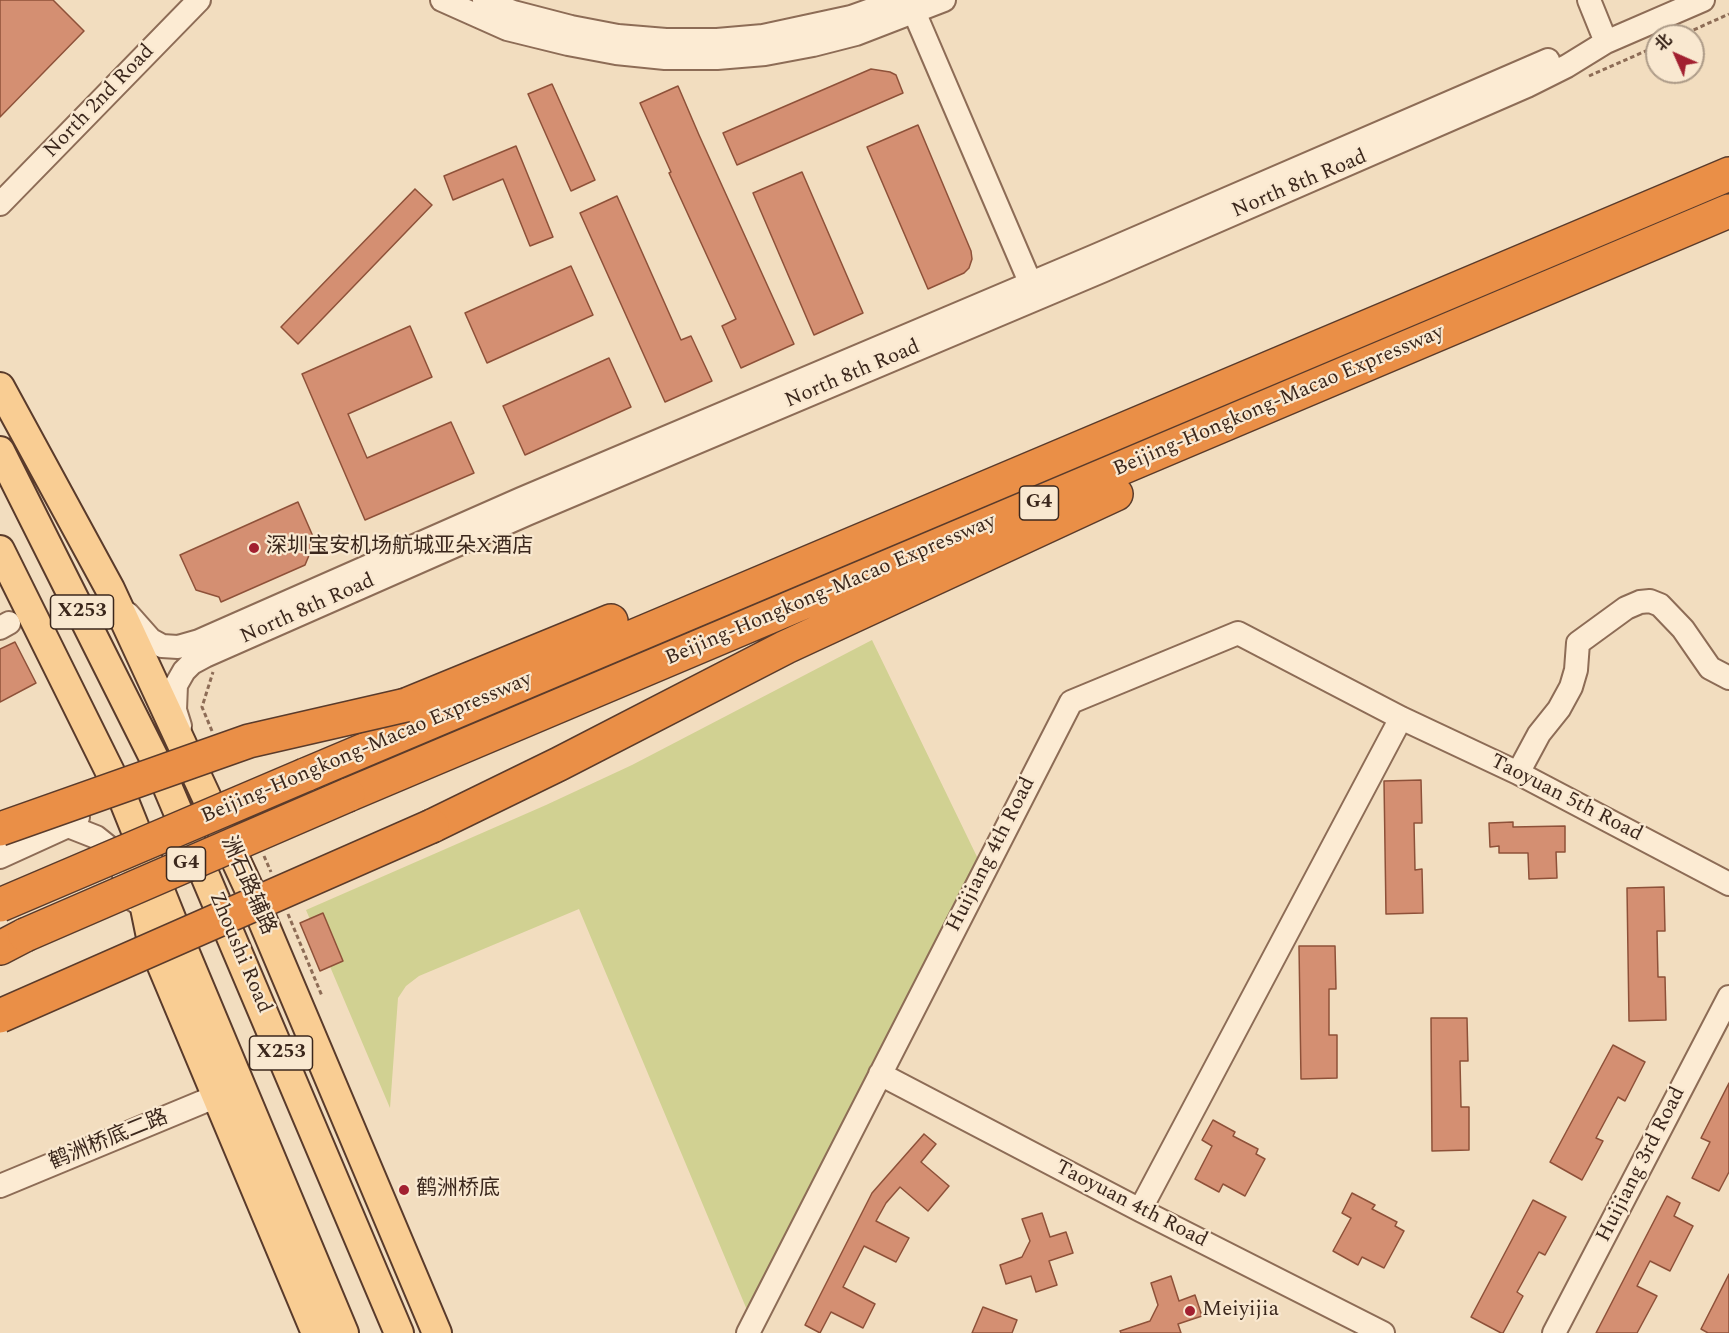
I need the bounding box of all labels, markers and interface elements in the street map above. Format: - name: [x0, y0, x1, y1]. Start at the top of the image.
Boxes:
- north arrow: [1645, 24, 1705, 84]
- text: 北: [1650, 29, 1678, 57]
- street label: North 2nd Road: [39, 40, 161, 164]
- street label: North 8th Road: [1229, 145, 1371, 225]
- street label: Beijing-Hongkong-Macao Expressway: [1110, 321, 1448, 483]
- street label: North 8th Road: [782, 335, 924, 415]
- road number: G4: [1020, 486, 1058, 520]
- street label: Beijing-Hongkong-Macao Expressway: [662, 510, 1000, 672]
- place label: 深圳宝安机场航城亚朵X酒店: [266, 535, 534, 561]
- marker: 深圳宝安机场航城亚朵X酒店: [247, 541, 261, 555]
- street label: North 8th Road: [237, 569, 379, 651]
- road number: X253: [50, 595, 113, 629]
- street label: Beijing-Hongkong-Macao Expressway: [198, 668, 536, 830]
- street label: Taoyuan 5th Road: [1486, 750, 1646, 848]
- street label: Huijiang 4th Road: [942, 773, 1042, 937]
- street label: 洲石路辅路: [214, 833, 280, 939]
- road number: G4: [166, 847, 206, 881]
- street label: Zhoushi Road: [202, 889, 276, 1017]
- road number: X253: [250, 1036, 312, 1070]
- street label: Huijiang 3rd Road: [1592, 1083, 1692, 1247]
- street label: 鹤洲桥底二路: [46, 1106, 172, 1176]
- street label: Taoyuan 4th Road: [1051, 1156, 1211, 1254]
- place label: 鹤洲桥底: [416, 1177, 500, 1203]
- marker: 鹤洲桥底: [397, 1183, 411, 1197]
- place label: Meiyijia: [1202, 1298, 1279, 1324]
- marker: Meiyijia: [1183, 1304, 1197, 1318]

